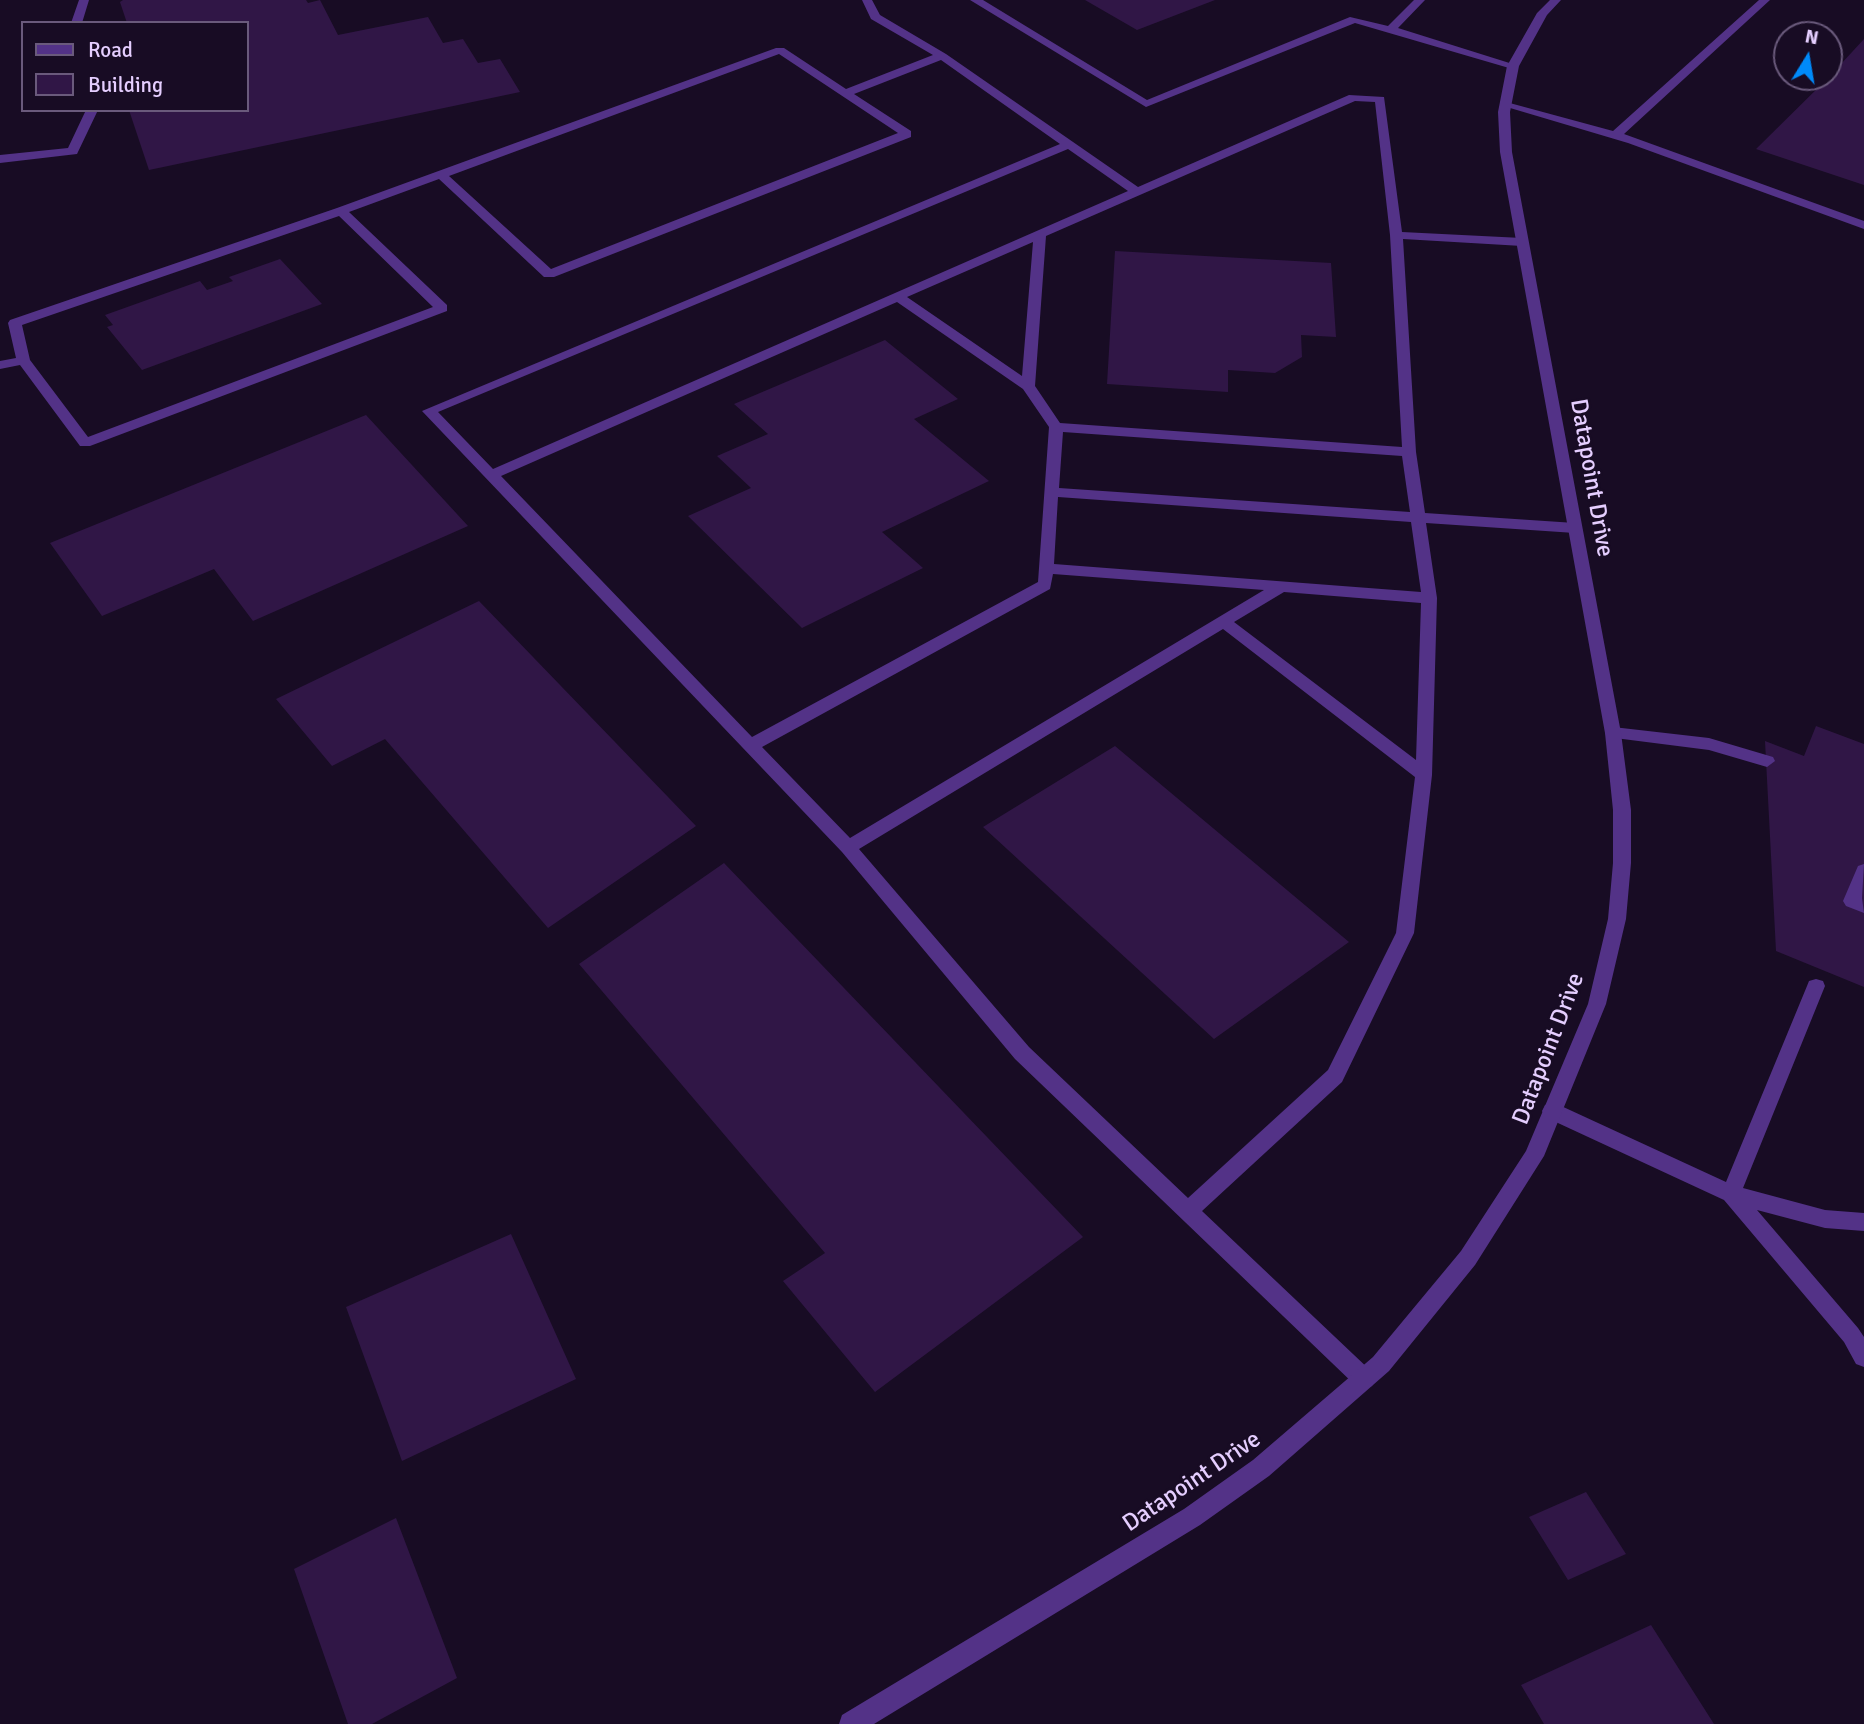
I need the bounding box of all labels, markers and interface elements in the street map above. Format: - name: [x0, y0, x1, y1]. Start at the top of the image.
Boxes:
- legend: [21, 21, 248, 112]
- north arrow: [1773, 21, 1843, 91]
- text: N: [1803, 24, 1820, 50]
- text: Road: [88, 37, 133, 63]
- text: Building: [88, 72, 163, 98]
- street label: Datapoint Drive: [1563, 397, 1619, 559]
- street label: Datapoint Drive: [1507, 969, 1591, 1129]
- street label: Datapoint Drive: [1118, 1425, 1266, 1539]

